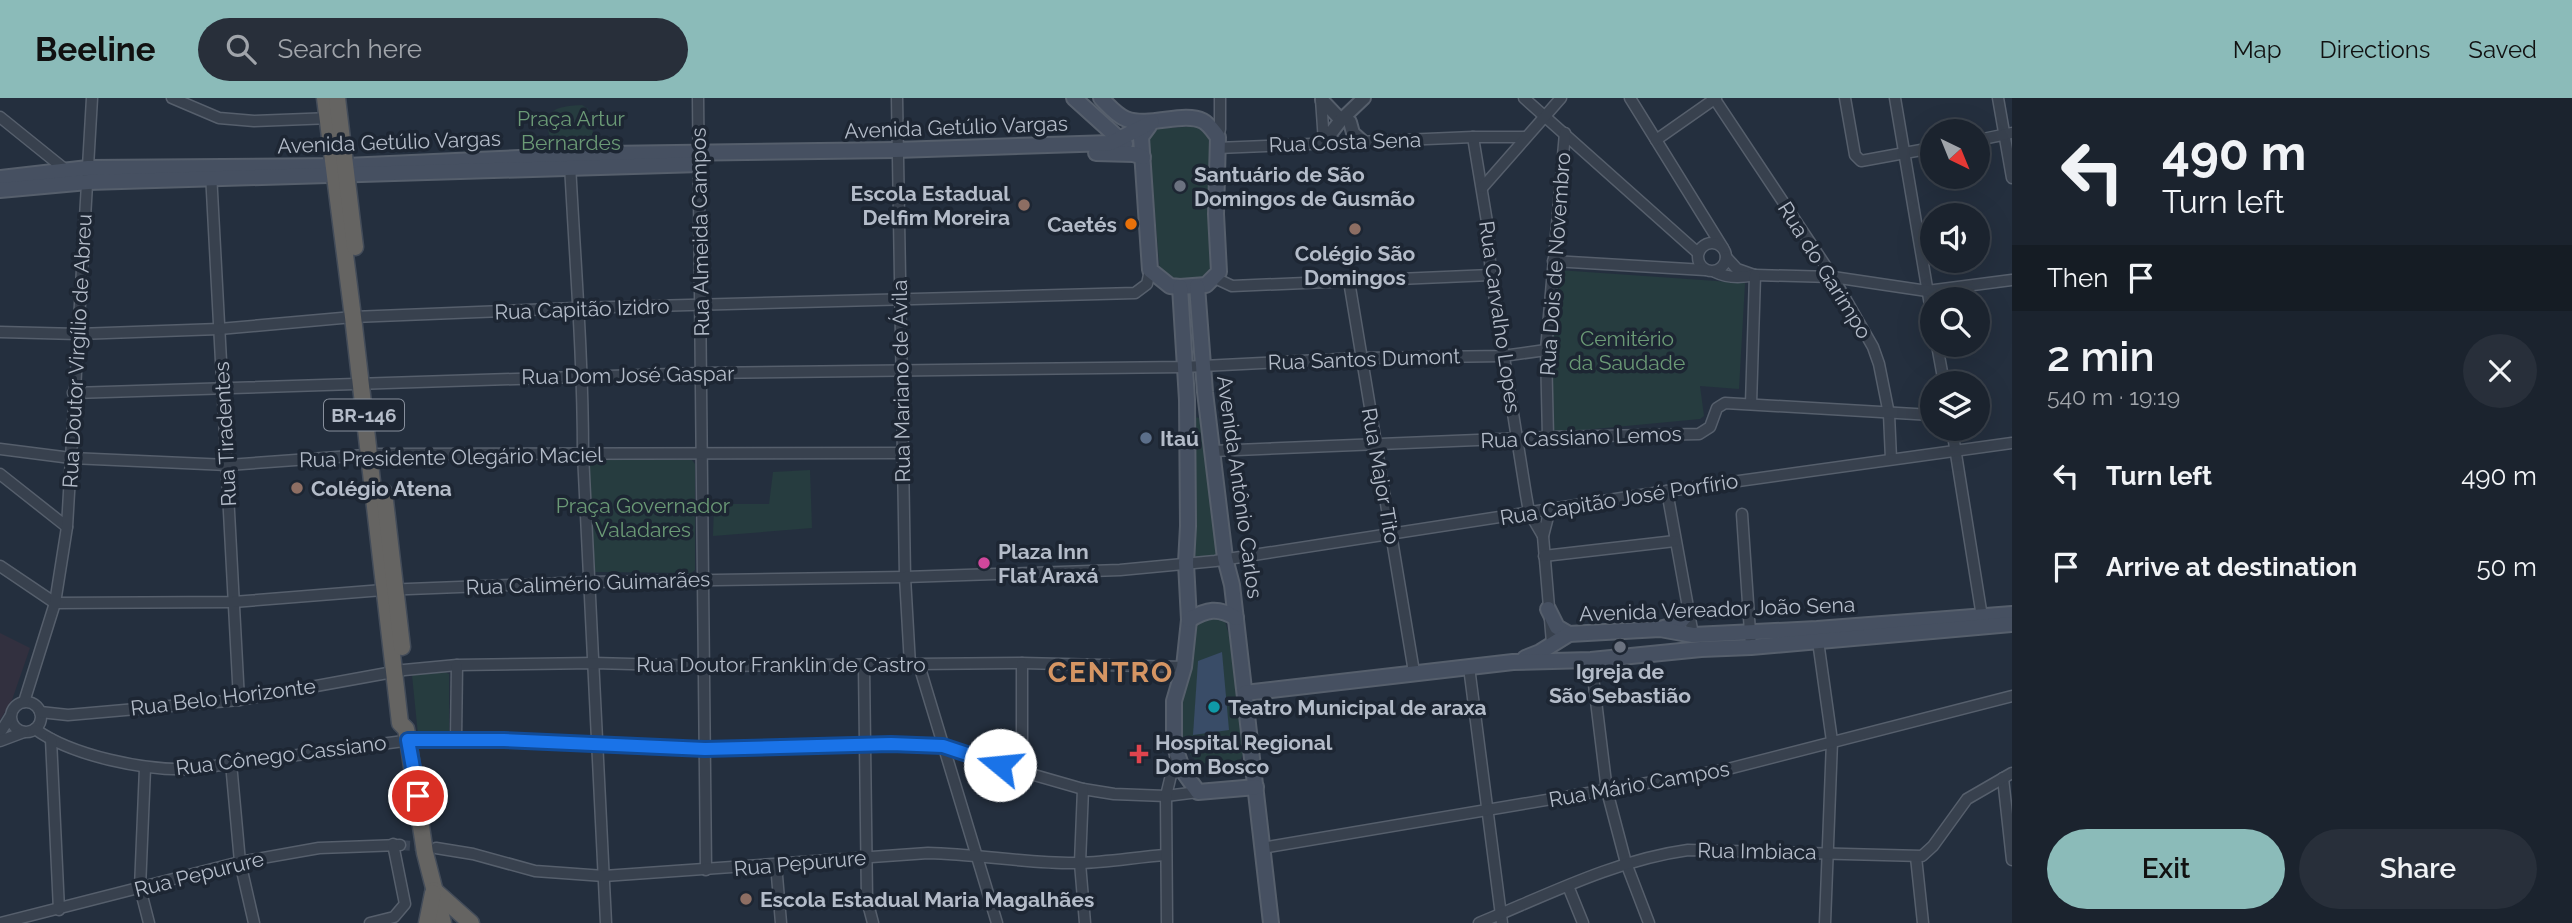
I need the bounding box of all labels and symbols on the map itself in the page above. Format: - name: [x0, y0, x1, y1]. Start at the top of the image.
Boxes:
- park label: Praça Artur Bernardes: [517, 106, 626, 155]
- street label: Avenida Getúlio Vargas: [844, 111, 1068, 143]
- north arrow: [1920, 119, 1990, 189]
- street label: Avenida Getúlio Vargas: [277, 126, 501, 158]
- street label: Rua Almeida Campos: [686, 127, 714, 337]
- street label: Rua Costa Sena: [1268, 127, 1422, 157]
- street label: Rua Dois de Novembro: [1535, 151, 1575, 377]
- place label: Santuário de São Domingos de Gusmão: [1194, 162, 1415, 211]
- marker: Santuário de São Domingos de Gusmão: [1172, 178, 1188, 194]
- place label: Escola Estadual Delfim Moreira: [851, 181, 1010, 230]
- marker: Escola Estadual Delfim Moreira: [1016, 197, 1032, 213]
- street label: Rua do Garimpo: [1773, 197, 1877, 343]
- place label: Caetés: [1047, 212, 1117, 237]
- street label: Rua Doutor Virgílio de Abreu: [57, 213, 97, 489]
- marker: Caetés: [1123, 216, 1139, 232]
- street label: Rua Carvalho Lopes: [1474, 219, 1526, 415]
- marker: Colégio São Domingos: [1347, 221, 1363, 237]
- place label: Colégio São Domingos: [1295, 241, 1415, 290]
- street label: Rua Mariano de Ávila: [887, 280, 915, 482]
- street label: Rua Capitão Izidro: [494, 293, 670, 325]
- park label: Cemitério da Saudade: [1569, 326, 1685, 375]
- street label: Rua Santos Dumont: [1267, 343, 1461, 375]
- street label: Rua Tiradentes: [209, 361, 241, 507]
- street label: Rua Dom José Gaspar: [521, 361, 735, 389]
- street label: Avenida Antônio Carlos: [1212, 374, 1268, 600]
- road number: BR-146: [324, 400, 404, 430]
- street label: Rua Major Tito: [1357, 406, 1405, 546]
- street label: Rua Cassiano Lemos: [1480, 421, 1682, 453]
- place label: Itaú: [1160, 426, 1199, 451]
- marker: Itaú: [1138, 430, 1154, 446]
- street label: Rua Presidente Olegário Maciel: [299, 442, 603, 472]
- street label: Rua Capitão José Porfírio: [1498, 468, 1740, 530]
- place label: Colégio Atena: [311, 476, 452, 501]
- marker: Colégio Atena: [289, 480, 305, 496]
- park label: Praça Governador Valadares: [556, 493, 731, 542]
- place label: Plaza Inn Flat Araxá: [998, 539, 1098, 588]
- marker: Plaza Inn Flat Araxá: [976, 555, 992, 571]
- street label: Rua Calimério Guimarães: [465, 566, 711, 600]
- street label: Avenida Vereador João Sena: [1578, 592, 1856, 626]
- marker: Igreja de São Sebastião: [1612, 639, 1628, 655]
- street label: Rua Doutor Franklin de Castro: [636, 652, 926, 677]
- district label: CENTRO: [1048, 656, 1174, 689]
- place label: Igreja de São Sebastião: [1549, 659, 1691, 708]
- street label: Rua Belo Horizonte: [129, 673, 317, 721]
- place label: Teatro Municipal de araxa: [1228, 695, 1487, 720]
- marker: Teatro Municipal de araxa: [1206, 699, 1222, 715]
- position arrow: [963, 728, 1037, 802]
- street label: Rua Cônego Cassiano: [174, 730, 388, 780]
- place label: Hospital Regional Dom Bosco: [1155, 730, 1333, 779]
- marker: Hospital Regional Dom Bosco: [1129, 744, 1149, 764]
- street label: Rua Mário Campos: [1547, 756, 1731, 812]
- pin: [388, 766, 448, 826]
- street label: Rua Imbiaca: [1697, 837, 1817, 865]
- street label: Rua Pepurure: [733, 845, 867, 881]
- street label: Rua Pepurure: [132, 846, 266, 902]
- place label: Escola Estadual Maria Magalhães: [760, 887, 1094, 912]
- marker: Escola Estadual Maria Magalhães: [738, 891, 754, 907]

